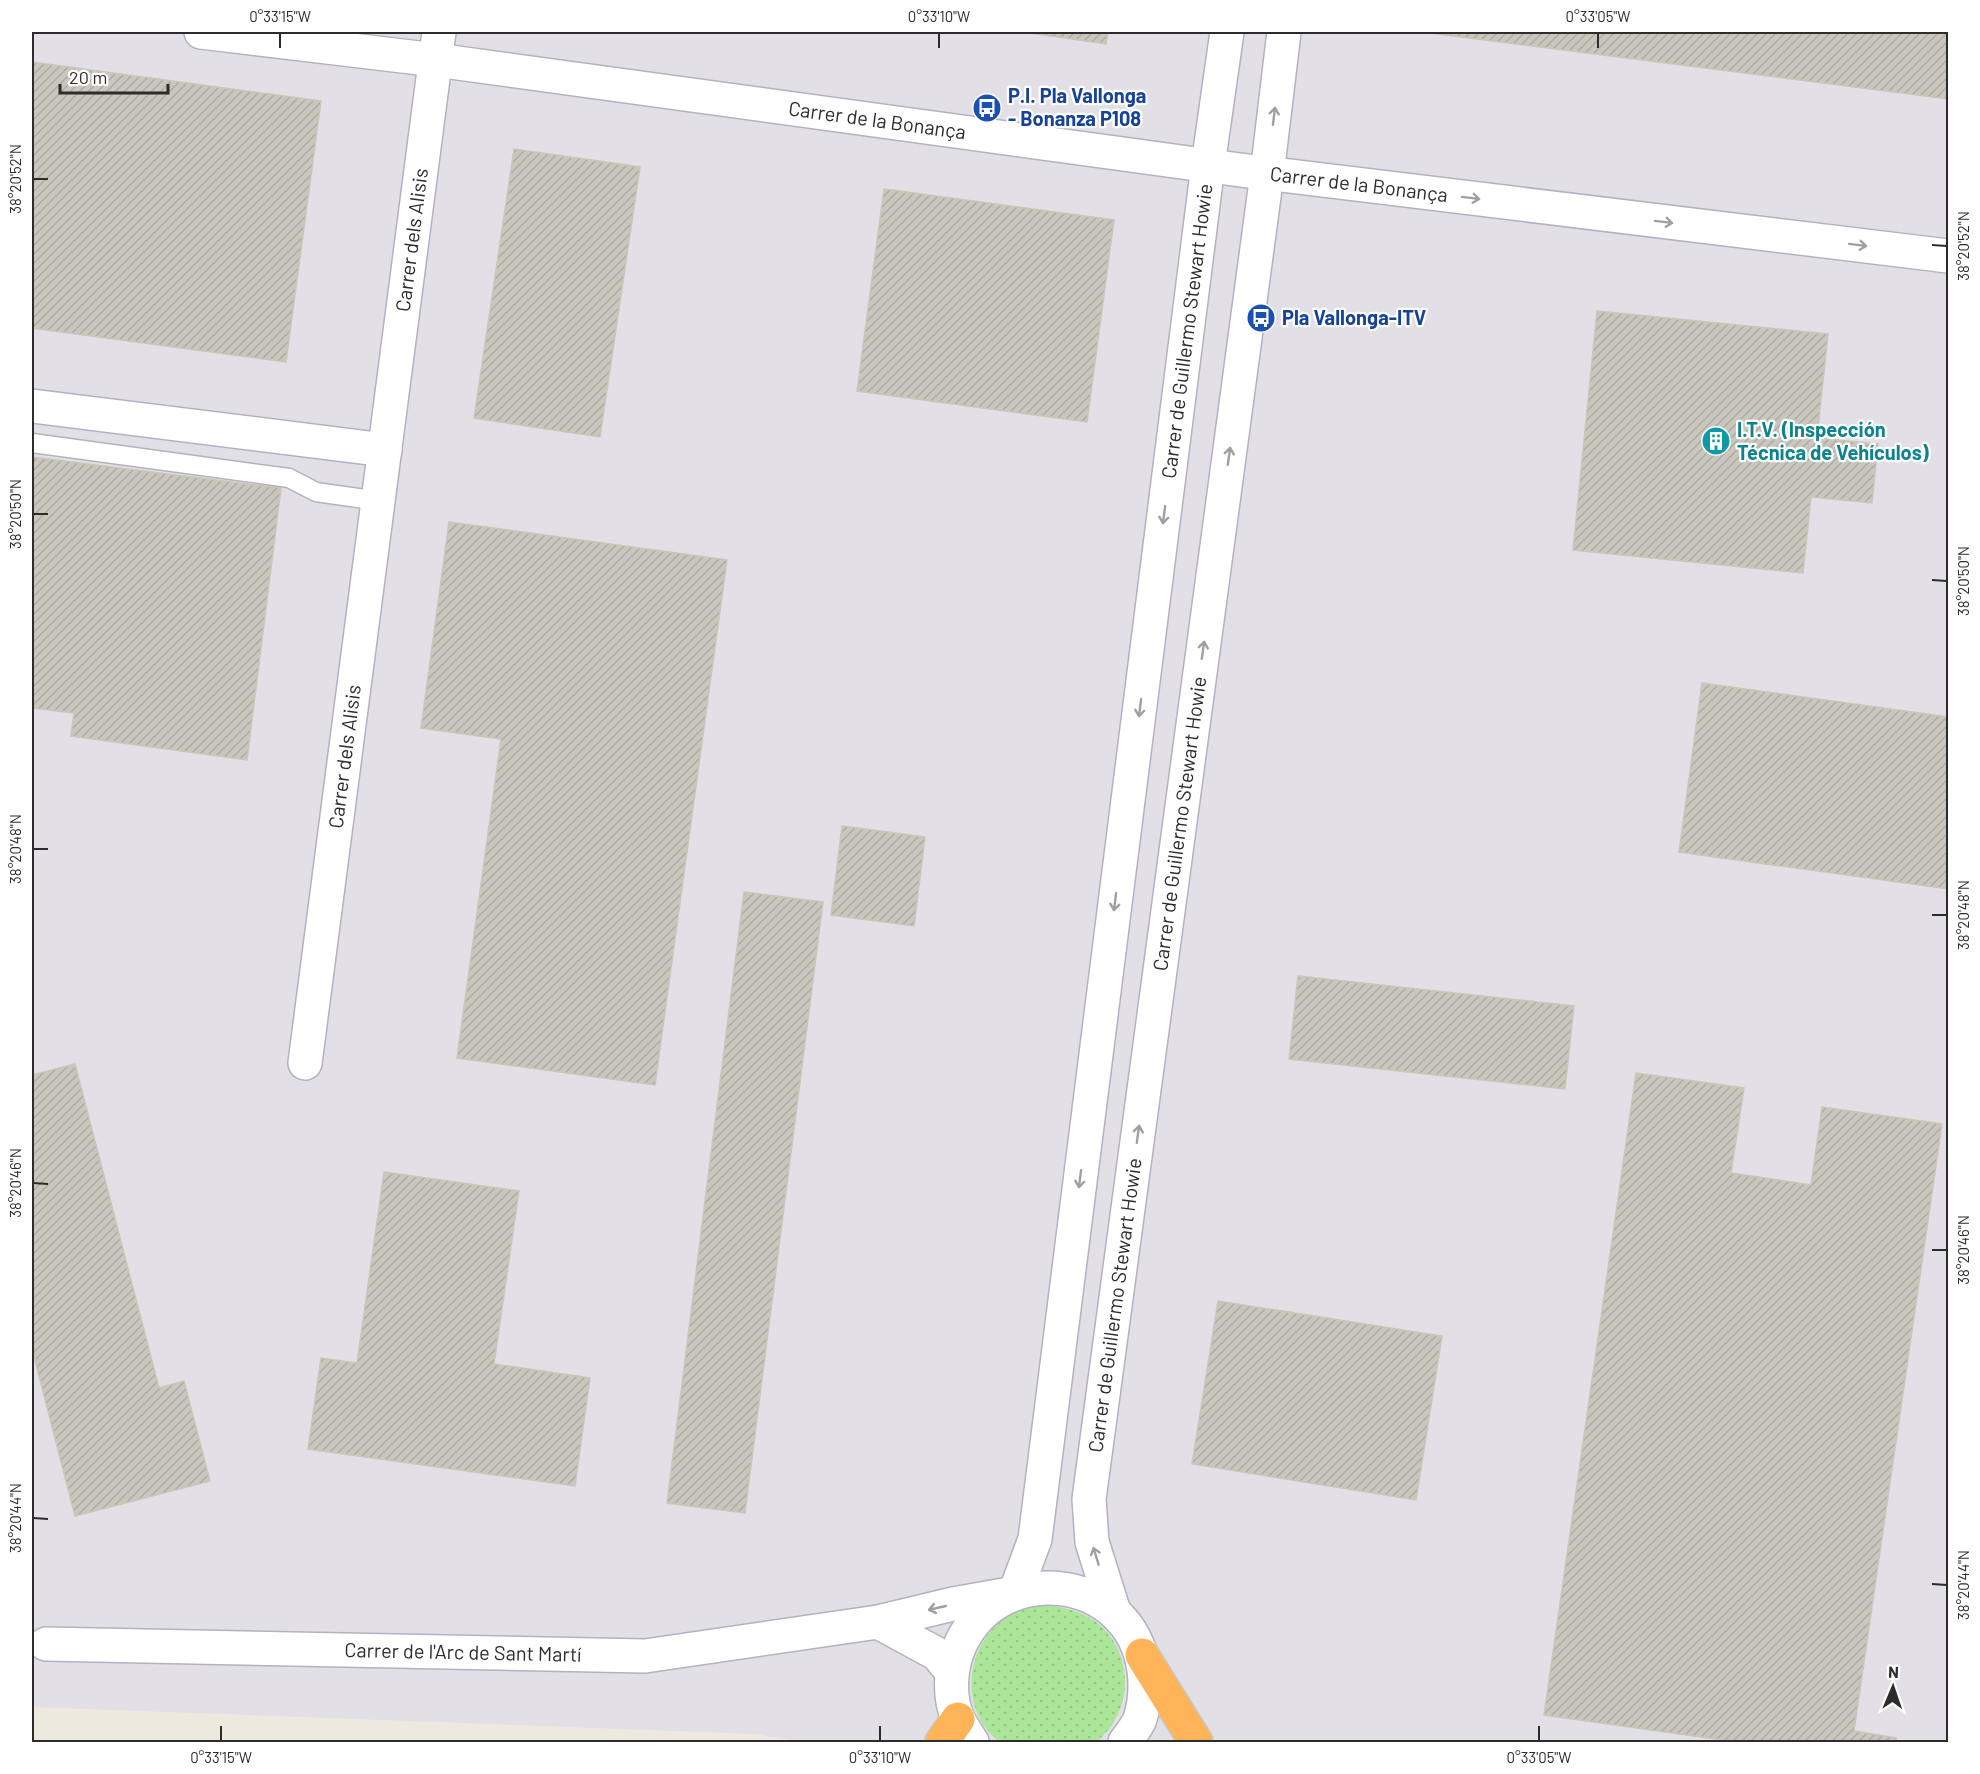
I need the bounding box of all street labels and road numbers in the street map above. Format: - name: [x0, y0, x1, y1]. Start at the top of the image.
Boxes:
- street label: Carrer de la Bonança: [787, 95, 968, 143]
- street label: Carrer de la Bonança: [1269, 161, 1449, 206]
- street label: Carrer dels Alisis: [390, 166, 432, 313]
- street label: Carrer de Guillermo Stewart Howie: [1156, 182, 1217, 480]
- street label: Carrer de Guillermo Stewart Howie: [1147, 675, 1210, 972]
- street label: Carrer dels Alisis: [323, 683, 365, 830]
- street label: Carrer de Guillermo Stewart Howie: [1082, 1156, 1146, 1454]
- street label: Carrer de l'Arc de Sant Martí: [344, 1637, 582, 1666]

